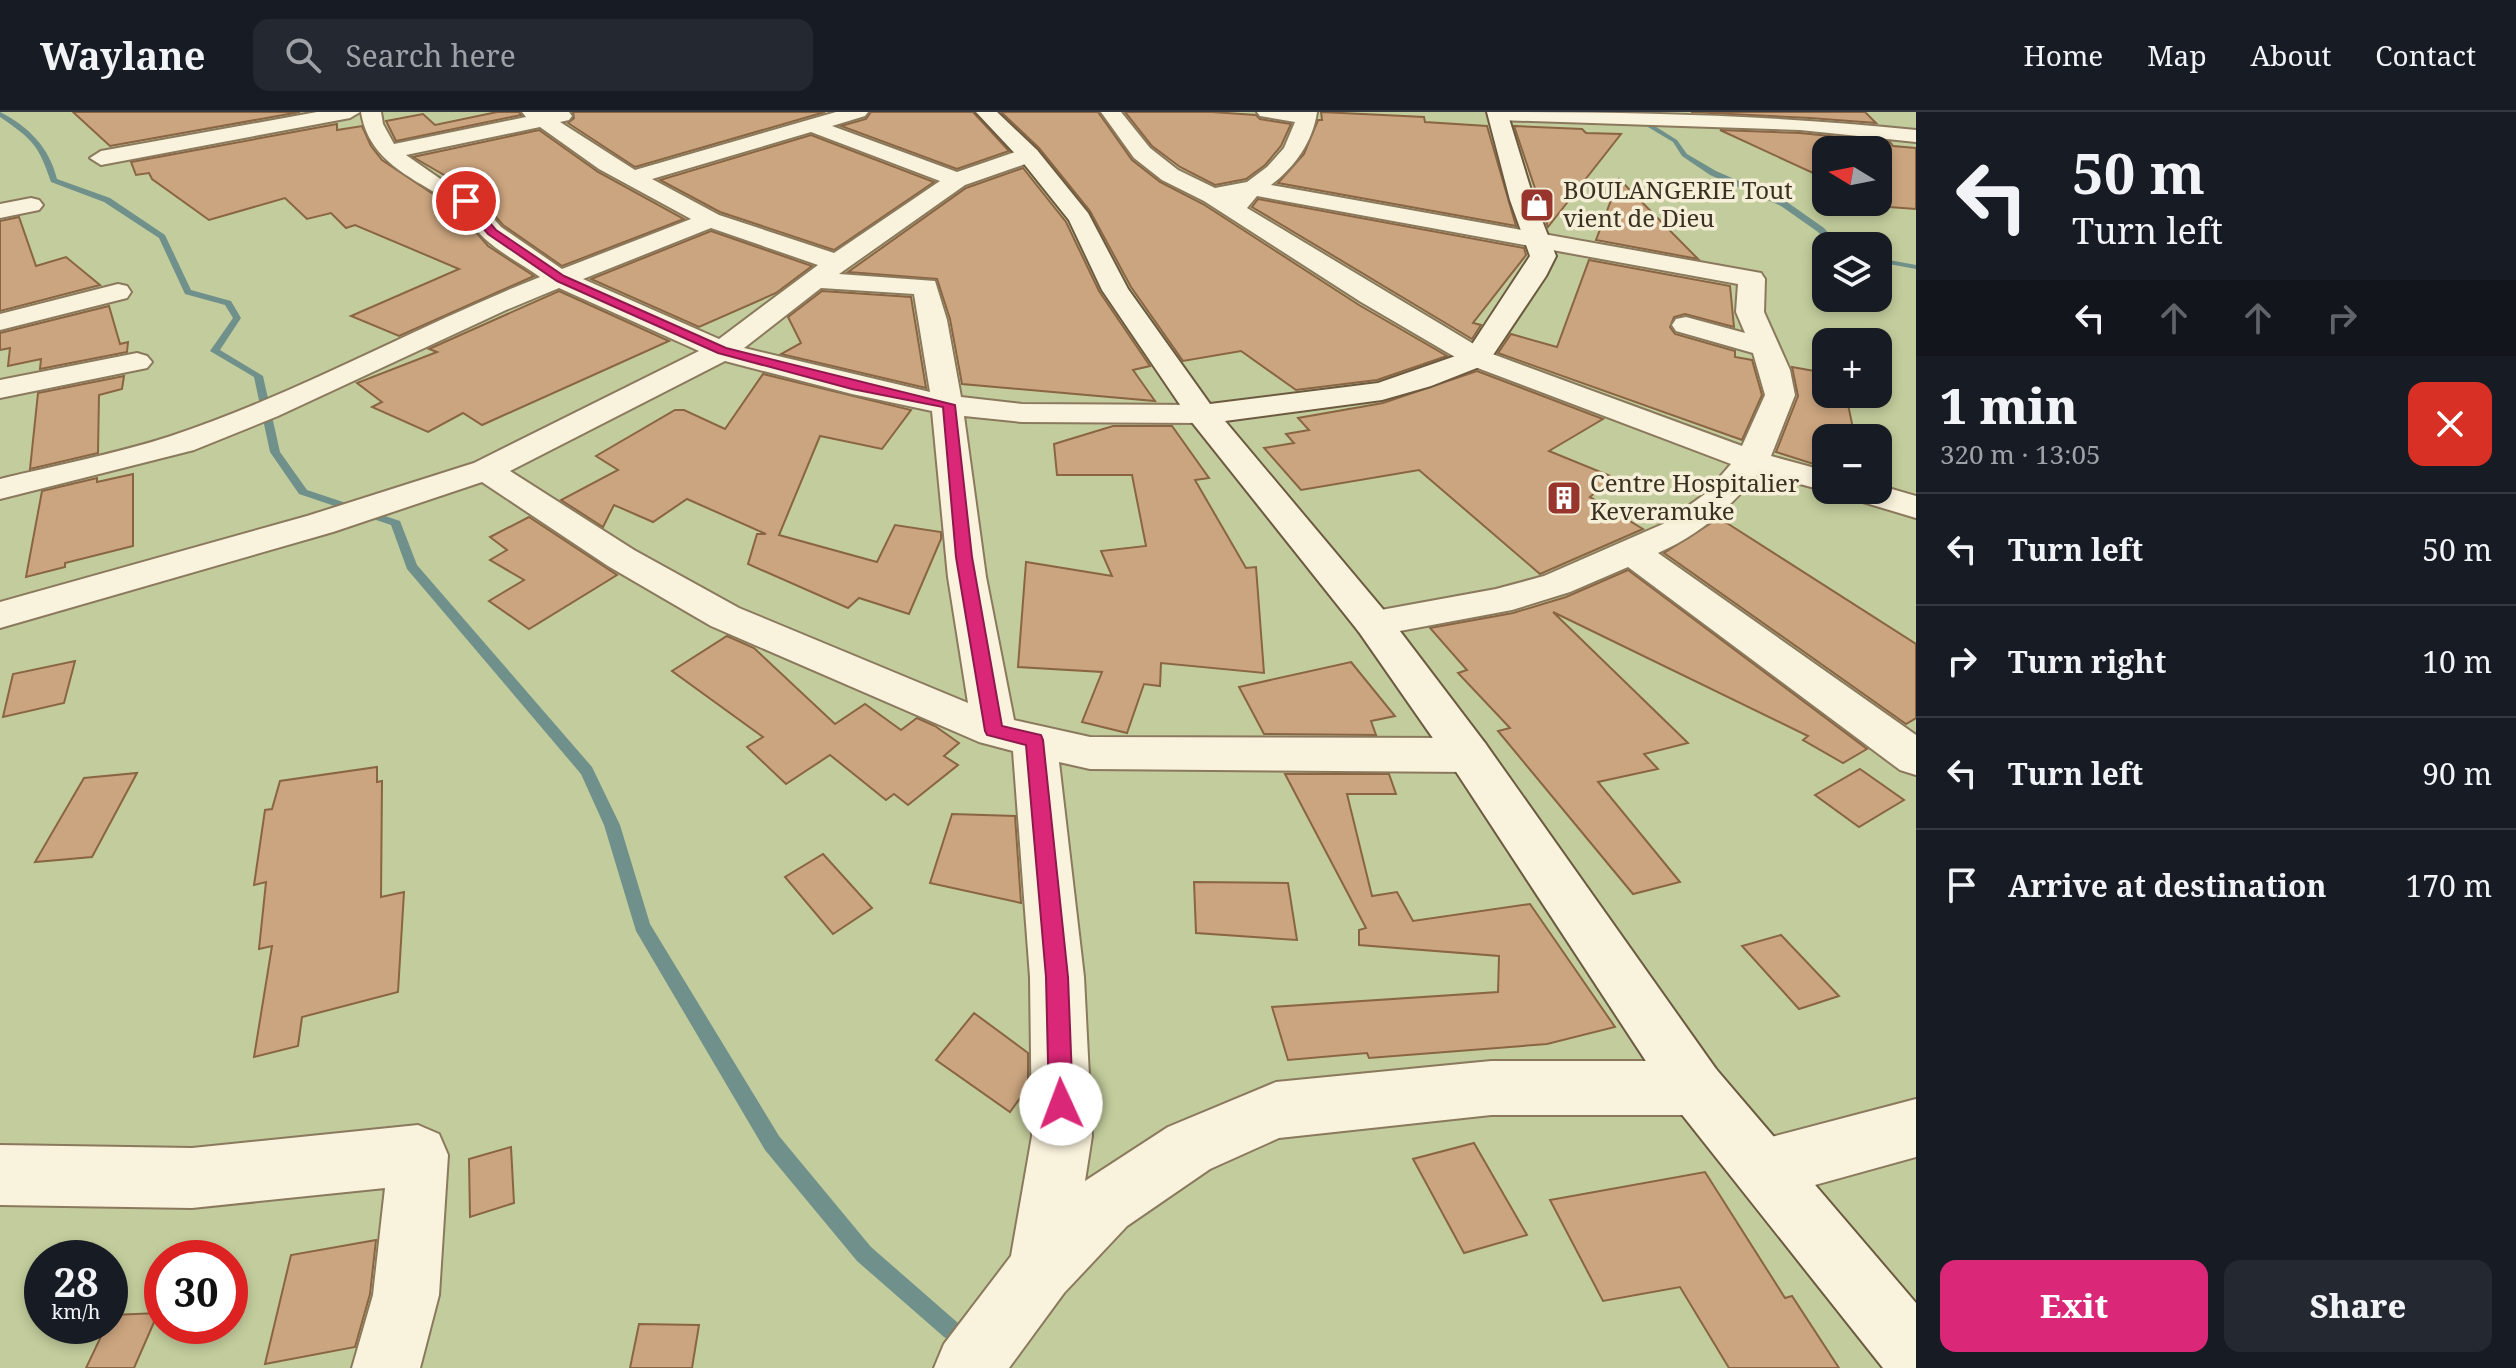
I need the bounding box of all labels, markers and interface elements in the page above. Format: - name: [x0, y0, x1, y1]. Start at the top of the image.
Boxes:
- search box: [253, 19, 813, 91]
- text: Waylane: [40, 29, 205, 81]
- icon: search: [281, 33, 325, 77]
- text: Search here: [345, 35, 516, 76]
- text: Home: [2024, 36, 2103, 74]
- text: Map: [2147, 36, 2207, 74]
- text: About: [2251, 36, 2331, 74]
- text: Contact: [2375, 36, 2476, 74]
- text: 50 m: [2072, 134, 2205, 210]
- north arrow: [1812, 136, 1892, 216]
- map controls: [1812, 136, 1892, 504]
- icon: left: [1940, 144, 2044, 248]
- pin: [432, 167, 500, 235]
- place label: BOULANGERIE Tout vient de Dieu: [1563, 173, 1793, 234]
- icon: arrive: [444, 179, 488, 223]
- shop icon: BOULANGERIE Tout vient de Dieu: [1518, 186, 1556, 224]
- text: Turn left: [2072, 206, 2223, 255]
- button: layers: [1812, 232, 1892, 312]
- icon: left: [2068, 296, 2112, 340]
- icon: ahead: [2152, 296, 2196, 340]
- icon: ahead: [2236, 296, 2280, 340]
- icon: right: [2320, 296, 2364, 340]
- button: +: [1812, 328, 1892, 408]
- text: 1 min: [1940, 373, 2078, 438]
- button: close: [2408, 382, 2492, 466]
- button: −: [1812, 424, 1892, 504]
- text: 320 m · 13:05: [1940, 436, 2101, 472]
- place label: Centre Hospitalier Keveramuke: [1590, 466, 1799, 527]
- building icon: Centre Hospitalier Keveramuke: [1545, 479, 1583, 517]
- icon: left: [1940, 527, 1984, 571]
- text: Turn left: [2008, 529, 2143, 570]
- text: 50 m: [2422, 529, 2492, 570]
- icon: right: [1940, 639, 1984, 683]
- text: Turn right: [2008, 641, 2166, 682]
- text: 10 m: [2422, 641, 2492, 682]
- icon: left: [1940, 751, 1984, 795]
- text: Turn left: [2008, 753, 2143, 794]
- text: 90 m: [2422, 753, 2492, 794]
- icon: arrive: [1940, 863, 1984, 907]
- text: Arrive at destination: [2008, 865, 2327, 906]
- text: 170 m: [2406, 865, 2492, 906]
- position arrow: [1019, 1062, 1103, 1146]
- speed limit sign: 30: [144, 1240, 248, 1344]
- text: 28: [53, 1254, 99, 1309]
- button: Exit: [1940, 1260, 2208, 1352]
- button: Share: [2224, 1260, 2492, 1352]
- text: km/h: [51, 1298, 101, 1325]

